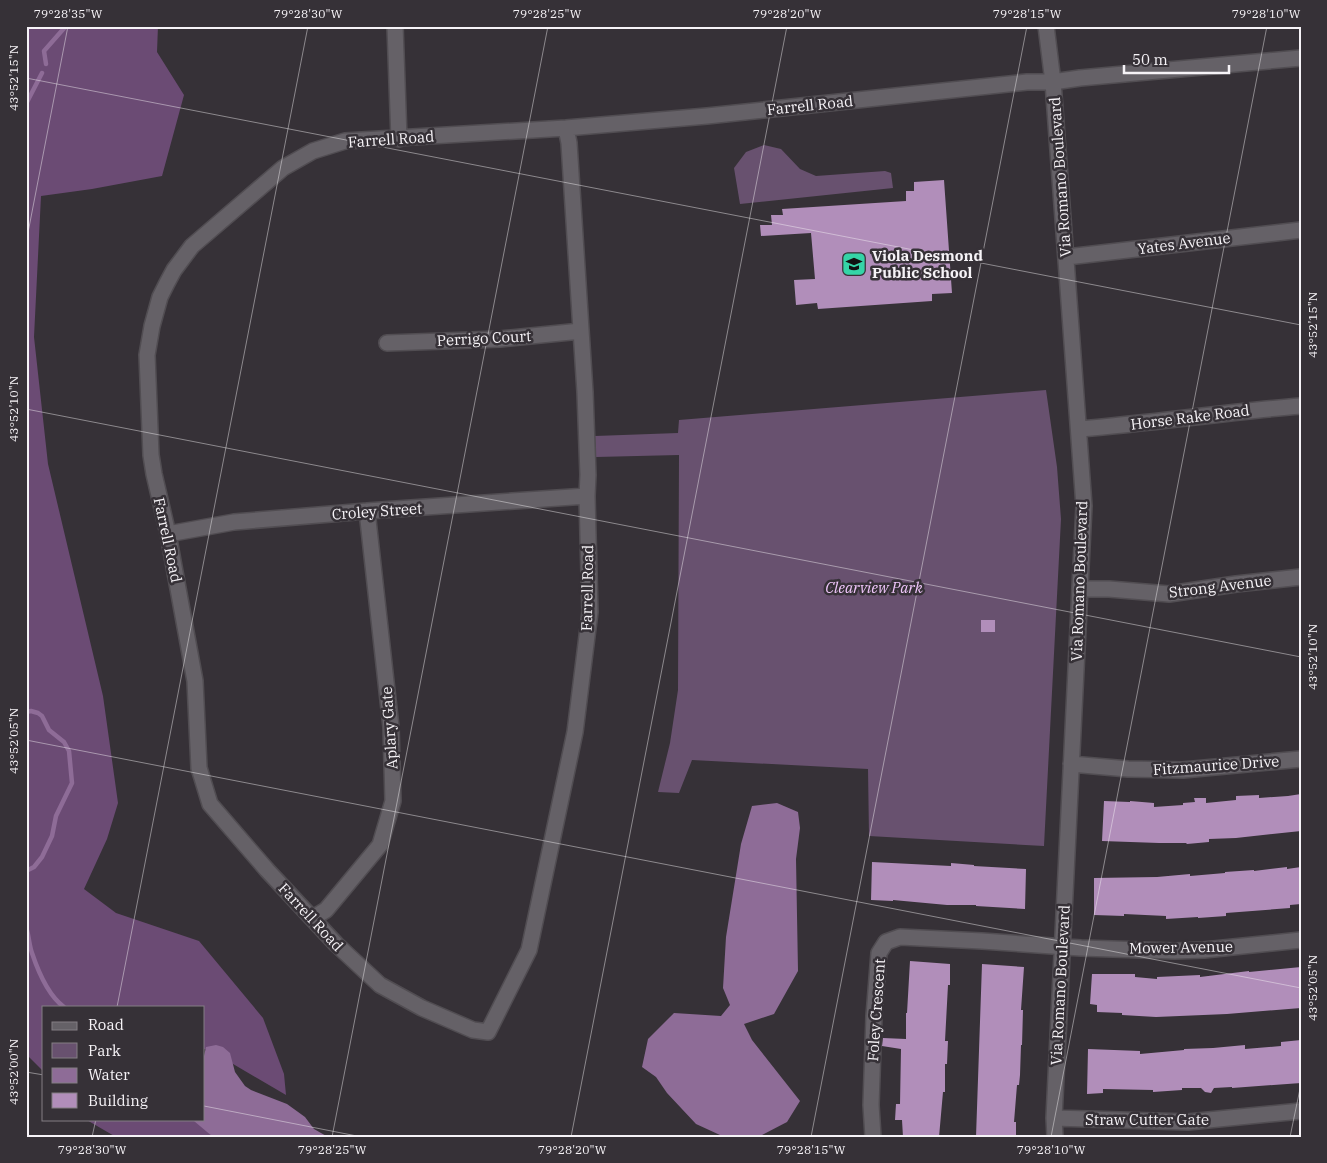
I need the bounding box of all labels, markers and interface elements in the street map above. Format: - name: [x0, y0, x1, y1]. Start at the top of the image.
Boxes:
- text: 79°28'35"W: [34, 6, 103, 21]
- text: 79°28'30"W: [274, 6, 343, 21]
- text: 79°28'25"W: [513, 6, 582, 21]
- text: 79°28'20"W: [753, 6, 822, 21]
- text: 79°28'15"W: [993, 6, 1062, 21]
- text: 79°28'10"W: [1232, 6, 1301, 21]
- scale bar: [1124, 42, 1230, 74]
- text: 43°52'15"N: [6, 45, 21, 111]
- text: 50 m: [1132, 50, 1168, 69]
- street label: Farrell Road: [766, 91, 854, 119]
- street label: Via Romano Boulevard: [1045, 96, 1075, 258]
- street label: Farrell Road: [347, 127, 435, 151]
- street label: Yates Avenue: [1137, 228, 1231, 258]
- place label: Viola Desmond Public School: [872, 246, 983, 282]
- school or university icon: Viola Desmond Public School: [841, 251, 867, 277]
- text: 43°52'15"N: [1305, 292, 1320, 358]
- street label: Perrigo Court: [436, 326, 532, 350]
- text: 43°52'10"N: [6, 376, 21, 442]
- street label: Horse Rake Road: [1129, 400, 1251, 434]
- street label: Farrell Road: [150, 496, 186, 584]
- street label: Croley Street: [331, 498, 423, 524]
- street label: Via Romano Boulevard: [1067, 500, 1091, 662]
- street label: Farrell Road: [577, 545, 597, 631]
- street label: Strong Avenue: [1168, 570, 1272, 602]
- park label: Clearview Park: [825, 578, 923, 597]
- text: 43°52'10"N: [1305, 624, 1320, 690]
- street label: Aplary Gate: [377, 686, 401, 770]
- text: 43°52'05"N: [6, 708, 21, 774]
- street label: Fitzmaurice Drive: [1152, 751, 1280, 779]
- street label: Farrell Road: [275, 879, 347, 955]
- street label: Via Romano Boulevard: [1046, 904, 1074, 1066]
- street label: Mower Avenue: [1129, 937, 1233, 957]
- text: 43°52'05"N: [1305, 955, 1320, 1021]
- street label: Foley Crescent: [863, 958, 889, 1062]
- legend: [42, 1006, 205, 1120]
- text: Road: [88, 1015, 124, 1034]
- text: 43°52'00"N: [6, 1039, 21, 1105]
- text: Park: [88, 1041, 121, 1060]
- text: Water: [88, 1065, 130, 1084]
- text: Building: [88, 1091, 148, 1110]
- street label: Straw Cutter Gate: [1085, 1110, 1209, 1129]
- text: 79°28'30"W: [58, 1142, 127, 1157]
- text: 79°28'25"W: [298, 1142, 367, 1157]
- text: 79°28'20"W: [538, 1142, 607, 1157]
- text: 79°28'15"W: [777, 1142, 846, 1157]
- text: 79°28'10"W: [1017, 1142, 1086, 1157]

